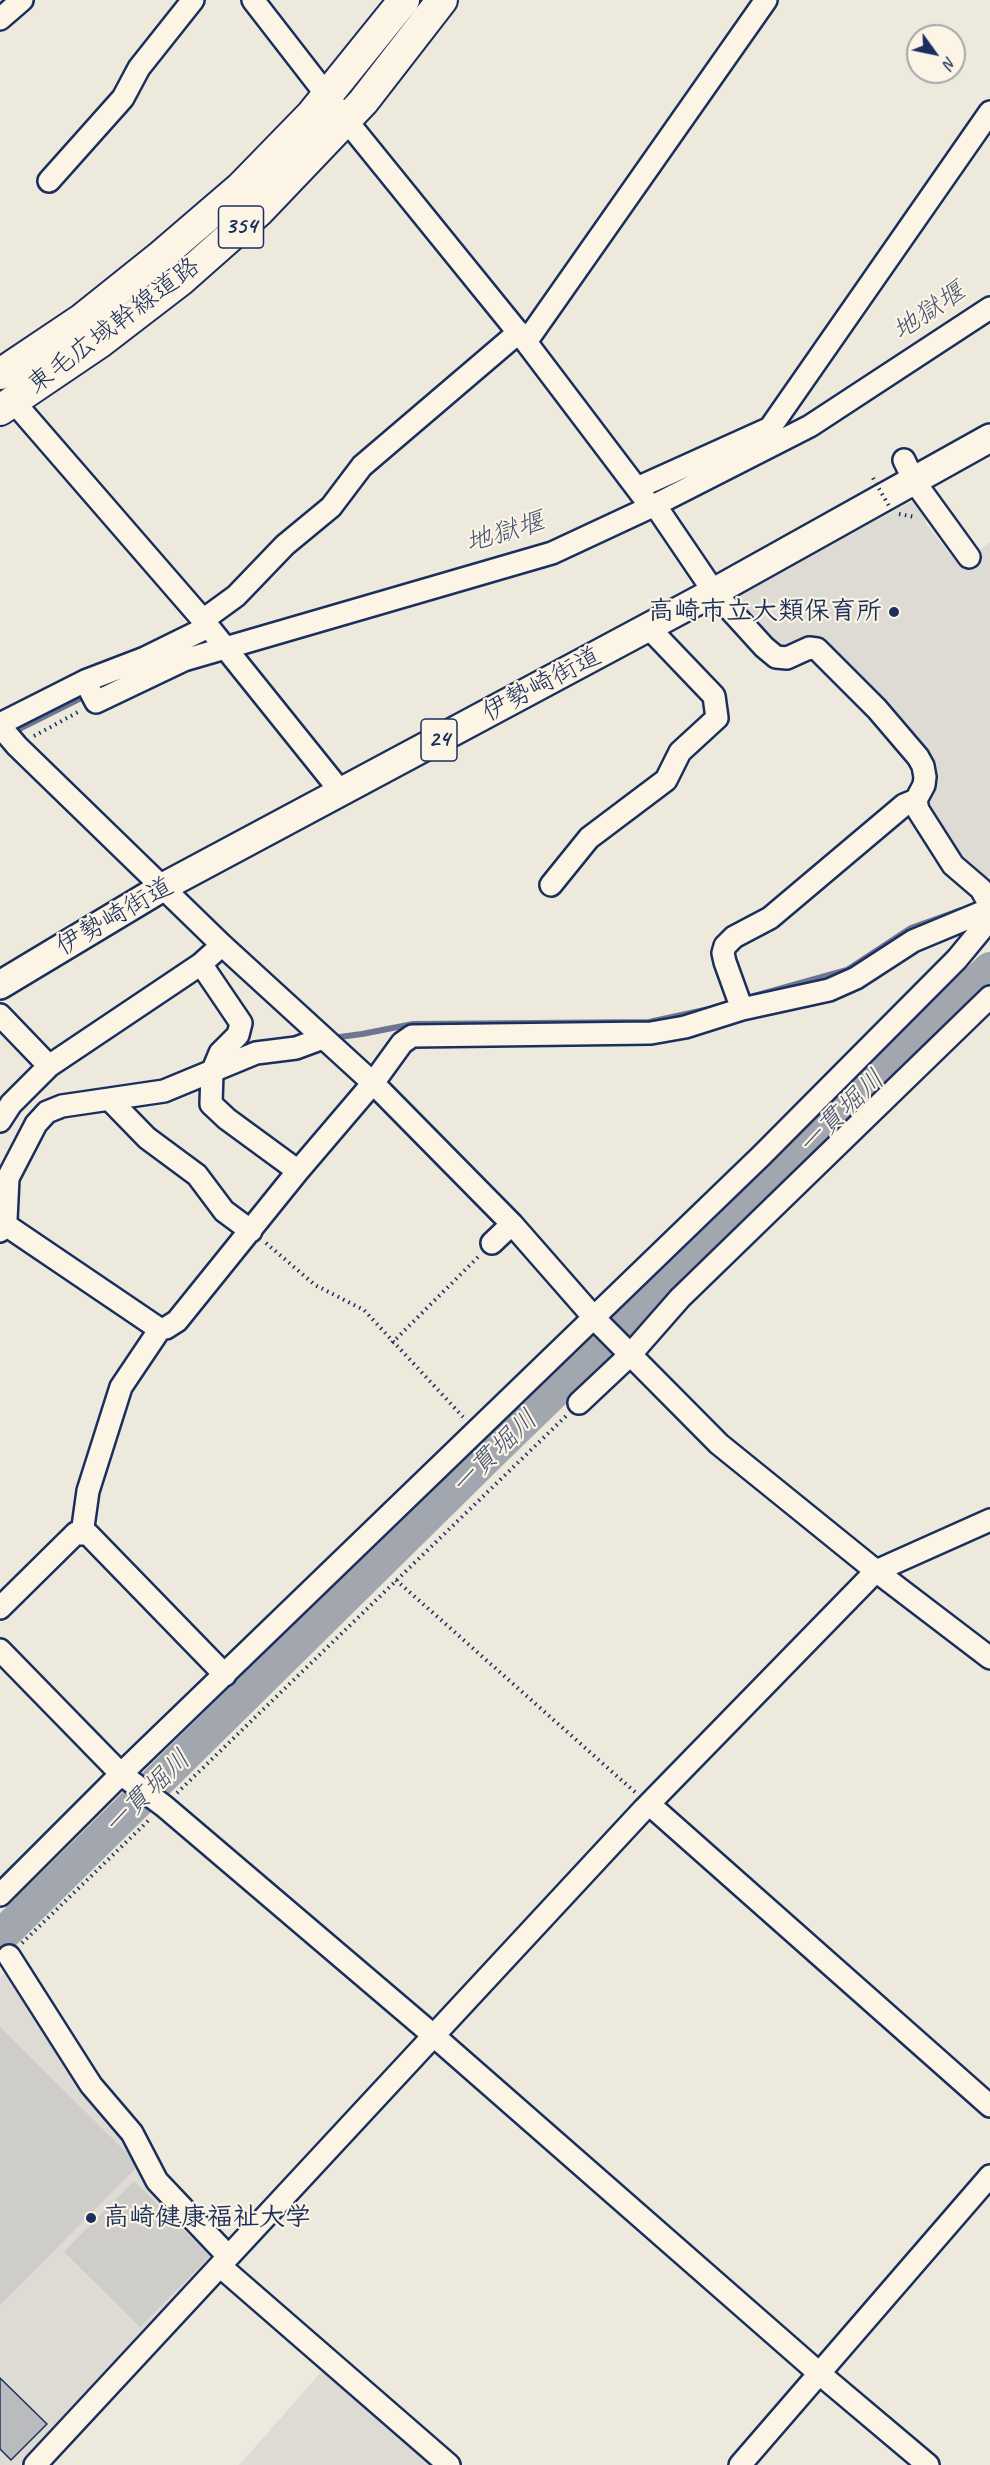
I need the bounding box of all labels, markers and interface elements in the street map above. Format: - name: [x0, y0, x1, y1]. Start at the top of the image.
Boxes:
- north arrow: [906, 24, 966, 84]
- text: N: [938, 53, 961, 72]
- road number: 354: [218, 206, 264, 248]
- street label: 東毛広域幹線道路: [22, 251, 206, 401]
- water label: 地獄堰: [886, 276, 972, 348]
- water label: 地獄堰: [462, 506, 548, 560]
- place label: 高崎市立大類保育所: [648, 596, 882, 628]
- marker: 高崎市立大類保育所: [887, 605, 901, 619]
- street label: 伊勢崎街道: [477, 641, 607, 729]
- road number: 24: [421, 719, 457, 761]
- street label: 伊勢崎街道: [51, 871, 179, 963]
- water label: 一貫堀川: [792, 1064, 892, 1162]
- water label: 一貫堀川: [445, 1404, 545, 1502]
- water label: 一貫堀川: [98, 1744, 198, 1842]
- place label: 高崎健康福祉大学: [103, 2202, 311, 2234]
- marker: 高崎健康福祉大学: [84, 2211, 98, 2225]

